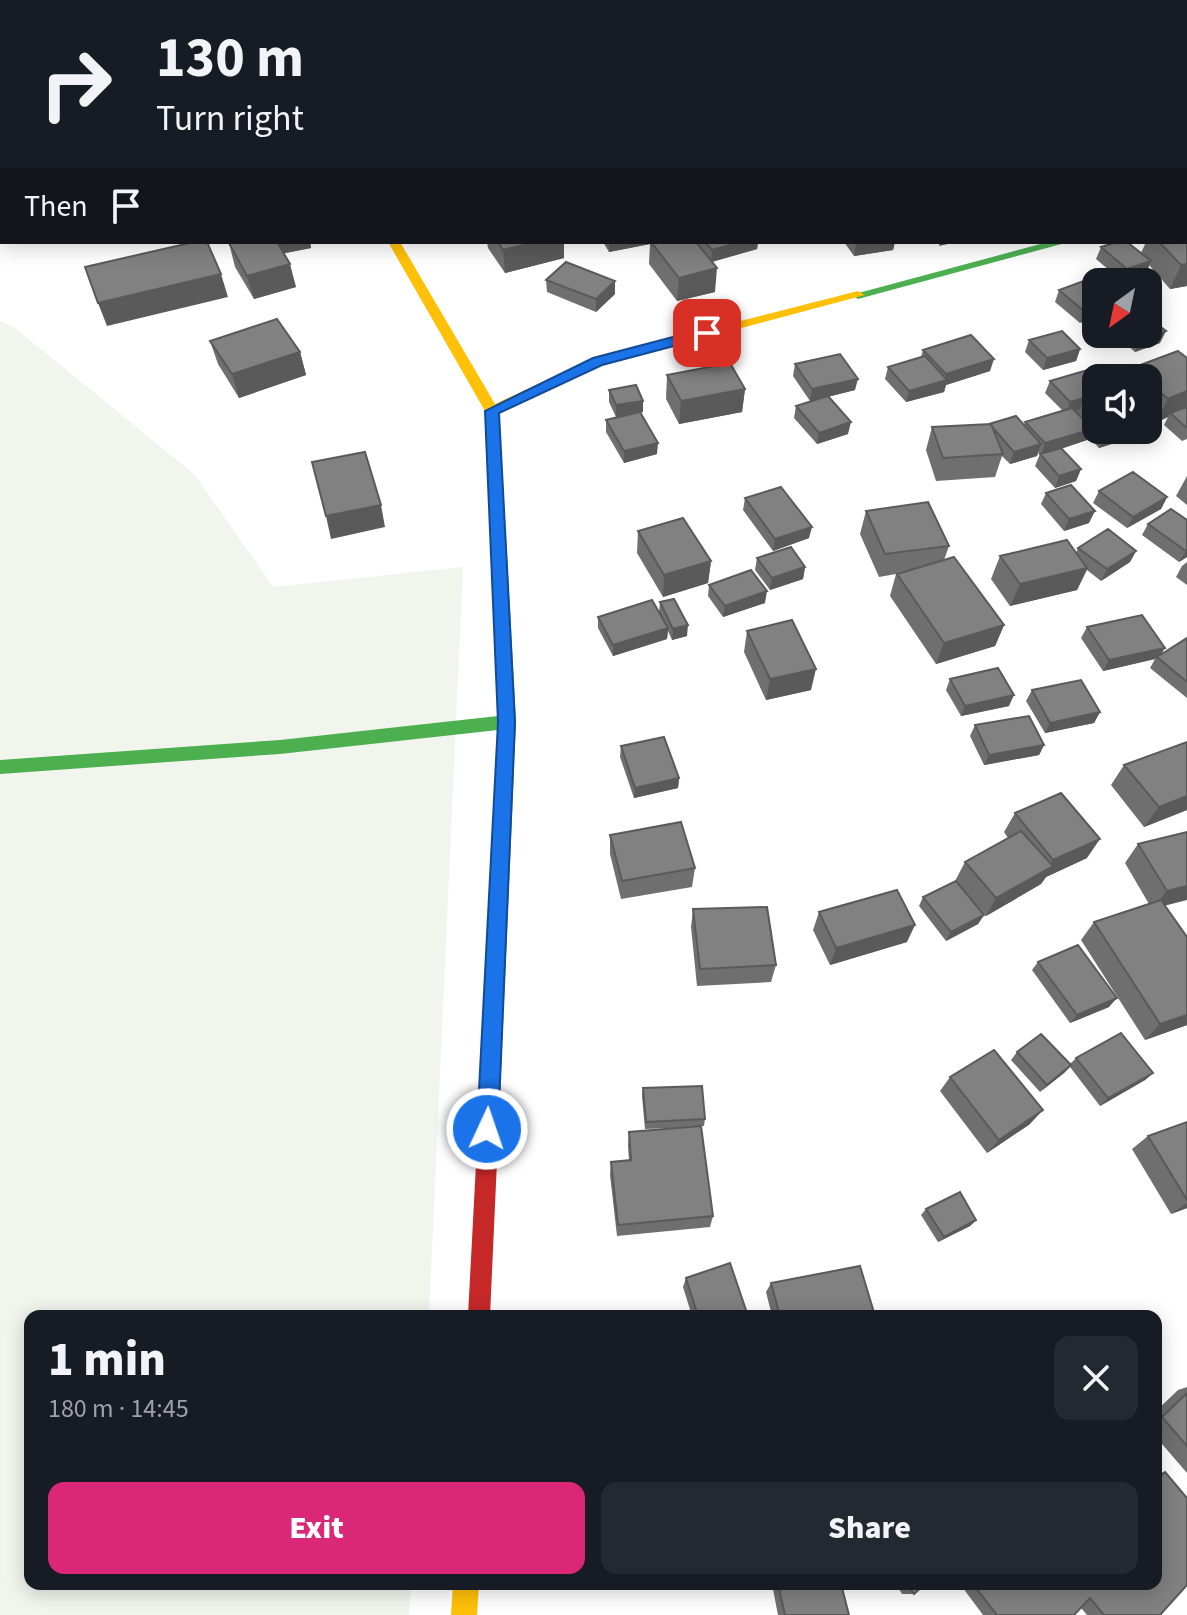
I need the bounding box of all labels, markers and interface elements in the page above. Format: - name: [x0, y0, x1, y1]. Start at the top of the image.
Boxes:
- text: 130 m: [156, 19, 304, 98]
- icon: right: [24, 32, 128, 136]
- text: Turn right: [156, 93, 304, 144]
- icon: arrive: [104, 184, 148, 228]
- text: Then: [24, 185, 88, 228]
- north arrow: [1082, 268, 1162, 348]
- map controls: [1082, 268, 1162, 444]
- pin: [673, 299, 741, 367]
- icon: arrive: [685, 311, 729, 355]
- button: sound: [1082, 364, 1162, 444]
- position arrow: [445, 1087, 529, 1171]
- text: 1 min: [48, 1326, 166, 1394]
- button: close: [1054, 1336, 1138, 1420]
- text: 180 m · 14:45: [48, 1390, 189, 1427]
- button: Exit: [48, 1482, 585, 1574]
- button: Share: [601, 1482, 1138, 1574]

